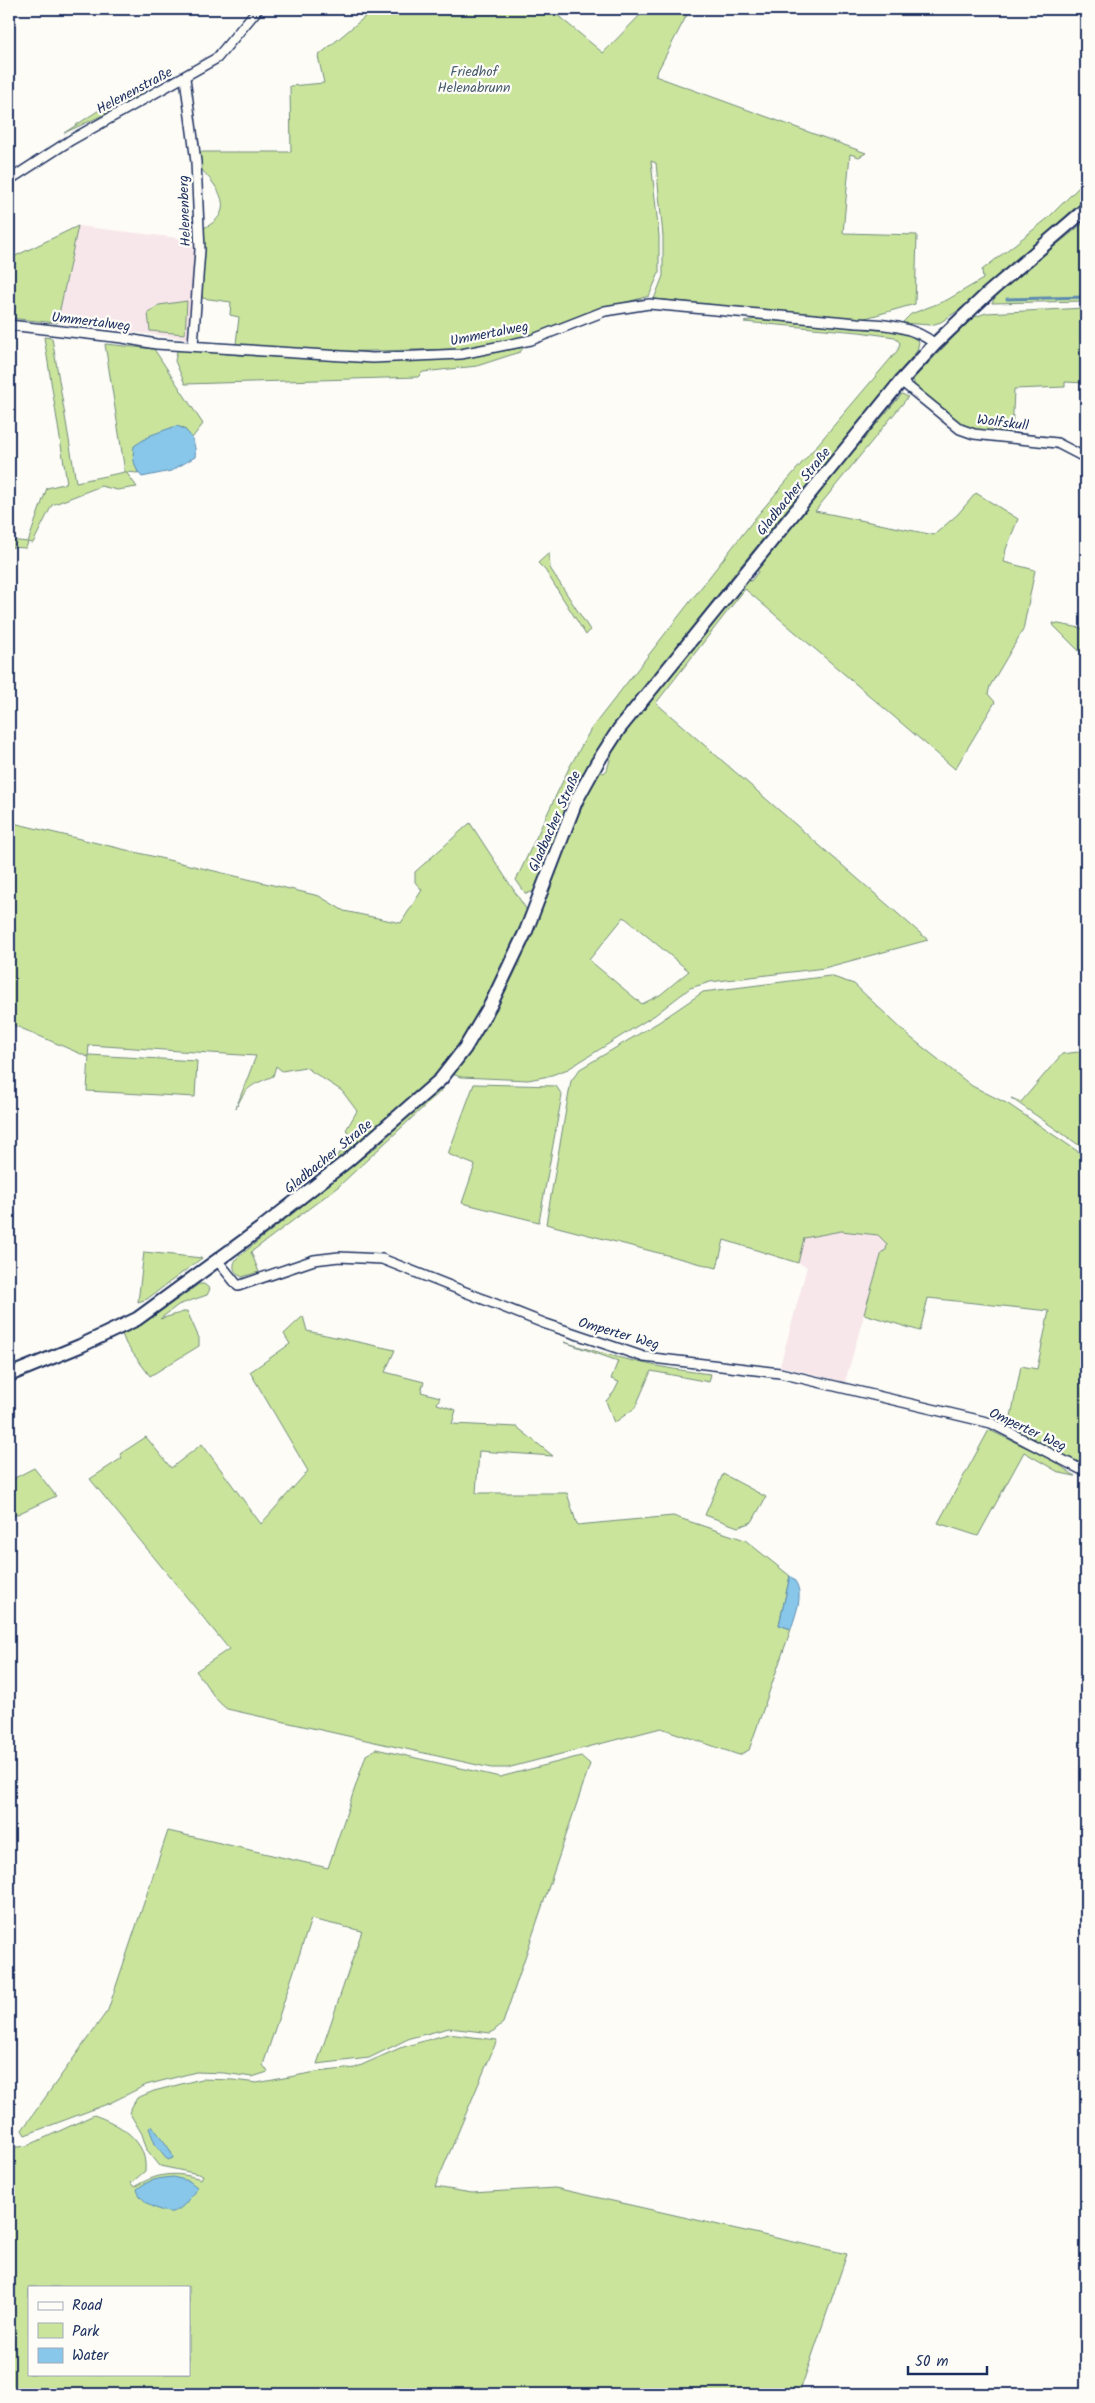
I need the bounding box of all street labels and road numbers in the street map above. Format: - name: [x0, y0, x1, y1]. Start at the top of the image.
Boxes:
- street label: Helenenstraße: [92, 61, 177, 120]
- street label: Helenenberg: [173, 175, 197, 247]
- street label: Ummertalweg: [50, 306, 132, 338]
- street label: Ummertalweg: [448, 316, 530, 352]
- street label: Wolfskull: [976, 409, 1031, 437]
- street label: Gladbacher Straße: [751, 442, 837, 541]
- street label: Gladbacher Straße: [523, 767, 587, 875]
- street label: Gladbacher Straße: [280, 1114, 378, 1199]
- street label: Omperter Weg: [576, 1312, 662, 1356]
- street label: Omperter Weg: [985, 1402, 1070, 1457]

